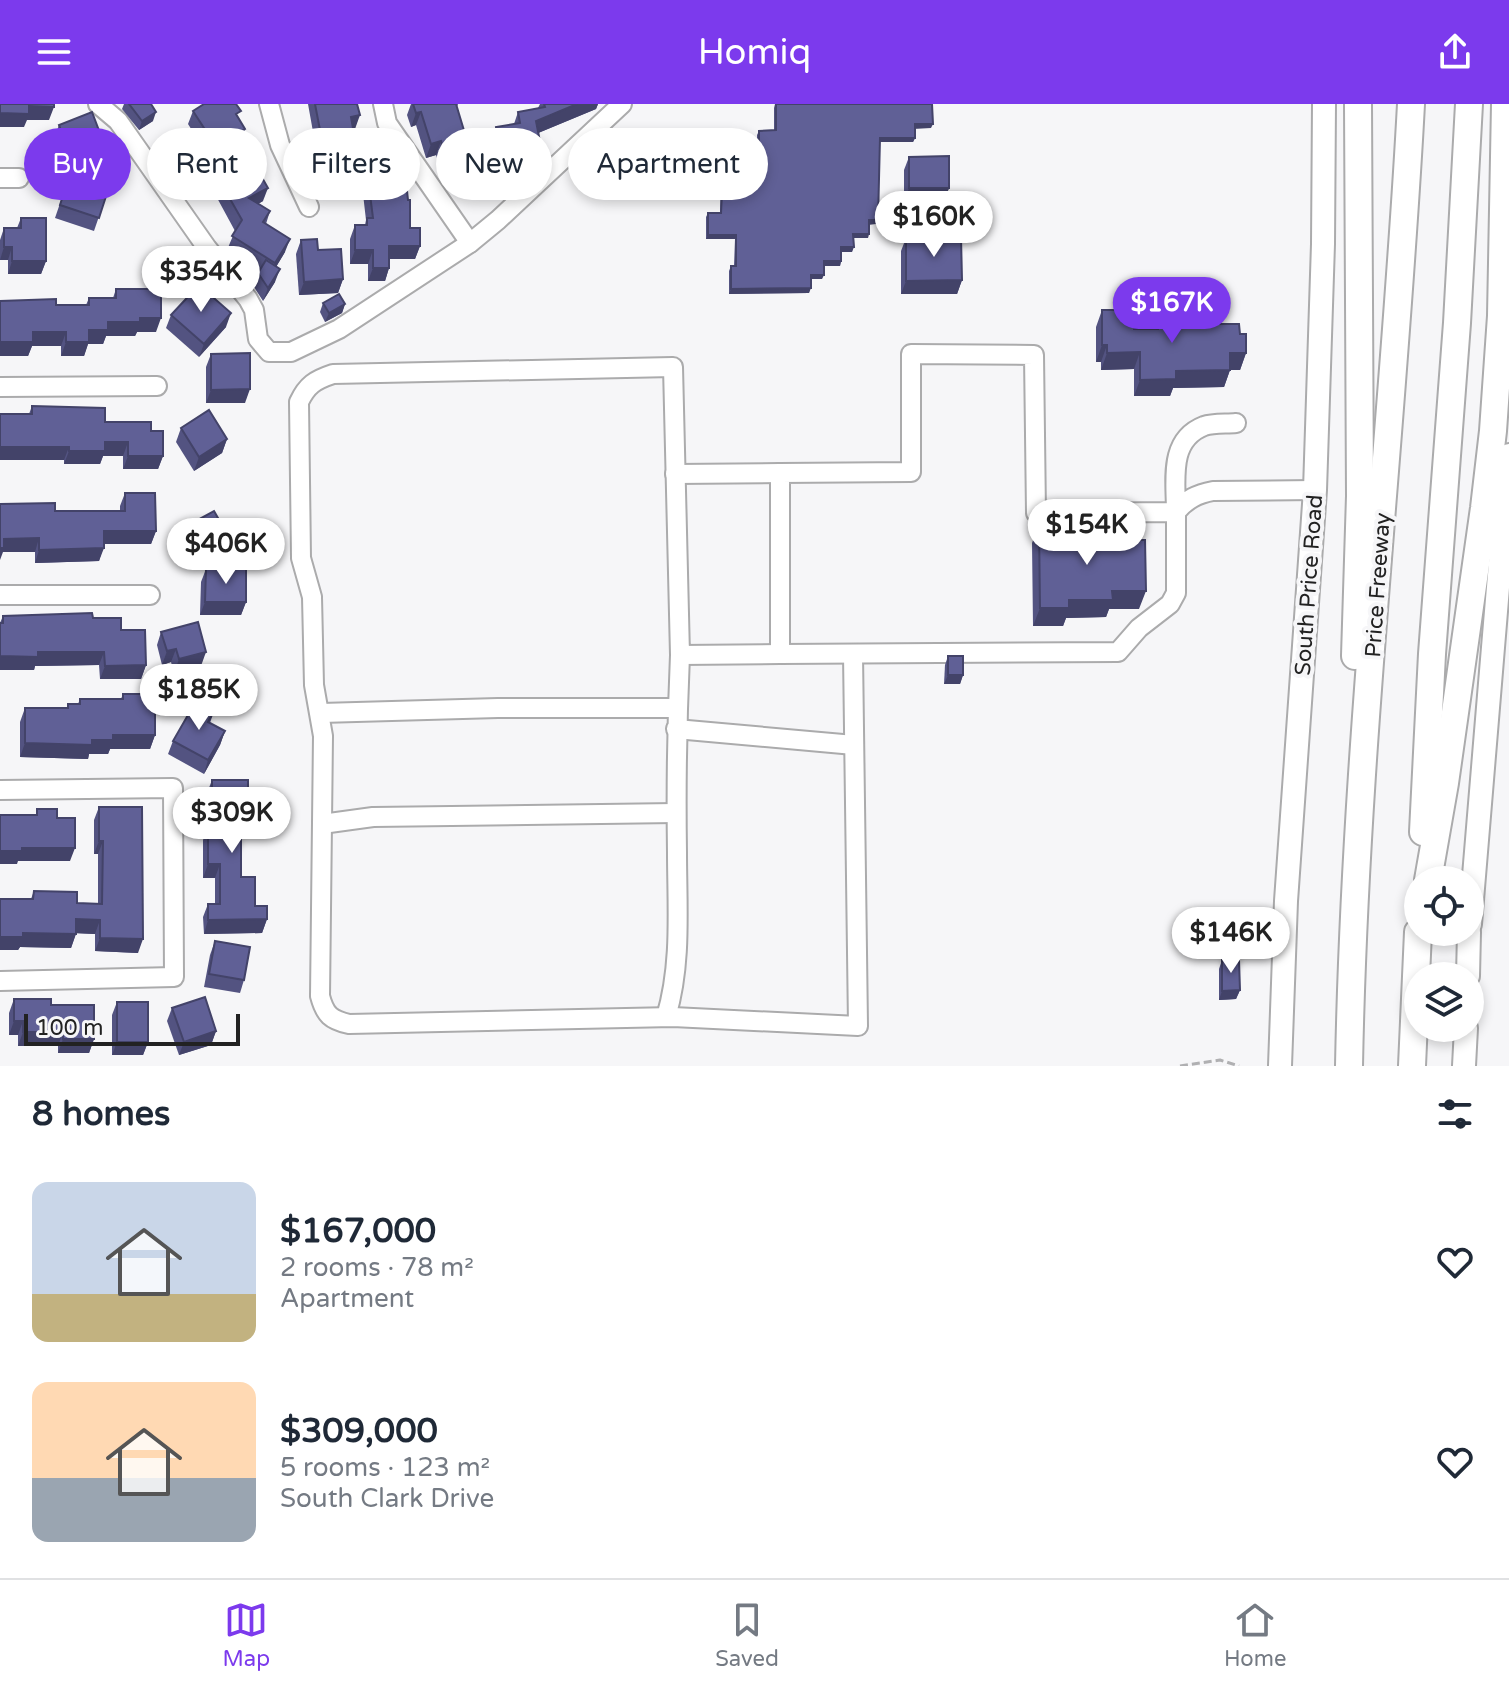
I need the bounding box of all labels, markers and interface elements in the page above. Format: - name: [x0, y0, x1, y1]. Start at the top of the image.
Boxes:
- icon: menu: [32, 30, 76, 74]
- icon: share: [1433, 30, 1477, 74]
- text: Homiq: [698, 31, 811, 74]
- chip: Buy: [24, 128, 131, 200]
- chip: Rent: [147, 128, 267, 200]
- chip: Filters: [283, 128, 420, 200]
- chip: New: [436, 128, 552, 200]
- chip: Apartment: [568, 128, 768, 200]
- pin: $160K: [878, 191, 990, 259]
- text: $160K: [893, 201, 975, 232]
- pin: $354K: [145, 246, 257, 314]
- text: $354K: [160, 256, 242, 287]
- pin: $167K: [1116, 277, 1228, 345]
- text: $167K: [1131, 287, 1213, 318]
- street label: South Price Road: [1290, 494, 1328, 676]
- pin: $154K: [1031, 499, 1143, 567]
- text: $154K: [1046, 509, 1128, 540]
- street label: Price Freeway: [1360, 512, 1396, 658]
- pin: $406K: [170, 518, 282, 586]
- text: $406K: [185, 528, 267, 559]
- pin: $185K: [143, 664, 255, 732]
- text: $185K: [158, 674, 240, 705]
- pin: $309K: [176, 787, 288, 855]
- text: $309K: [191, 797, 273, 828]
- map controls: [1404, 866, 1484, 1042]
- button: locate: [1404, 866, 1484, 946]
- pin: $146K: [1175, 907, 1287, 975]
- text: $146K: [1190, 917, 1272, 948]
- button: layers: [1404, 962, 1484, 1042]
- scale bar: [24, 1010, 240, 1046]
- text: 100 m: [36, 1015, 103, 1041]
- icon: filters: [1433, 1092, 1477, 1136]
- text: 8 homes: [32, 1094, 170, 1135]
- text: $167,000: [280, 1211, 436, 1252]
- icon: home: [96, 1214, 192, 1310]
- icon: heart: [1433, 1240, 1477, 1284]
- text: 2 rooms · 78 m²: [280, 1252, 474, 1283]
- text: Apartment: [280, 1283, 414, 1314]
- text: $309,000: [280, 1411, 438, 1452]
- icon: home: [96, 1414, 192, 1510]
- icon: heart: [1433, 1440, 1477, 1484]
- text: 5 rooms · 123 m²: [280, 1452, 490, 1483]
- text: South Clark Drive: [280, 1483, 494, 1514]
- tab: Map: [223, 1598, 270, 1672]
- tab: Saved: [715, 1598, 779, 1672]
- tab: Home: [1224, 1598, 1286, 1672]

